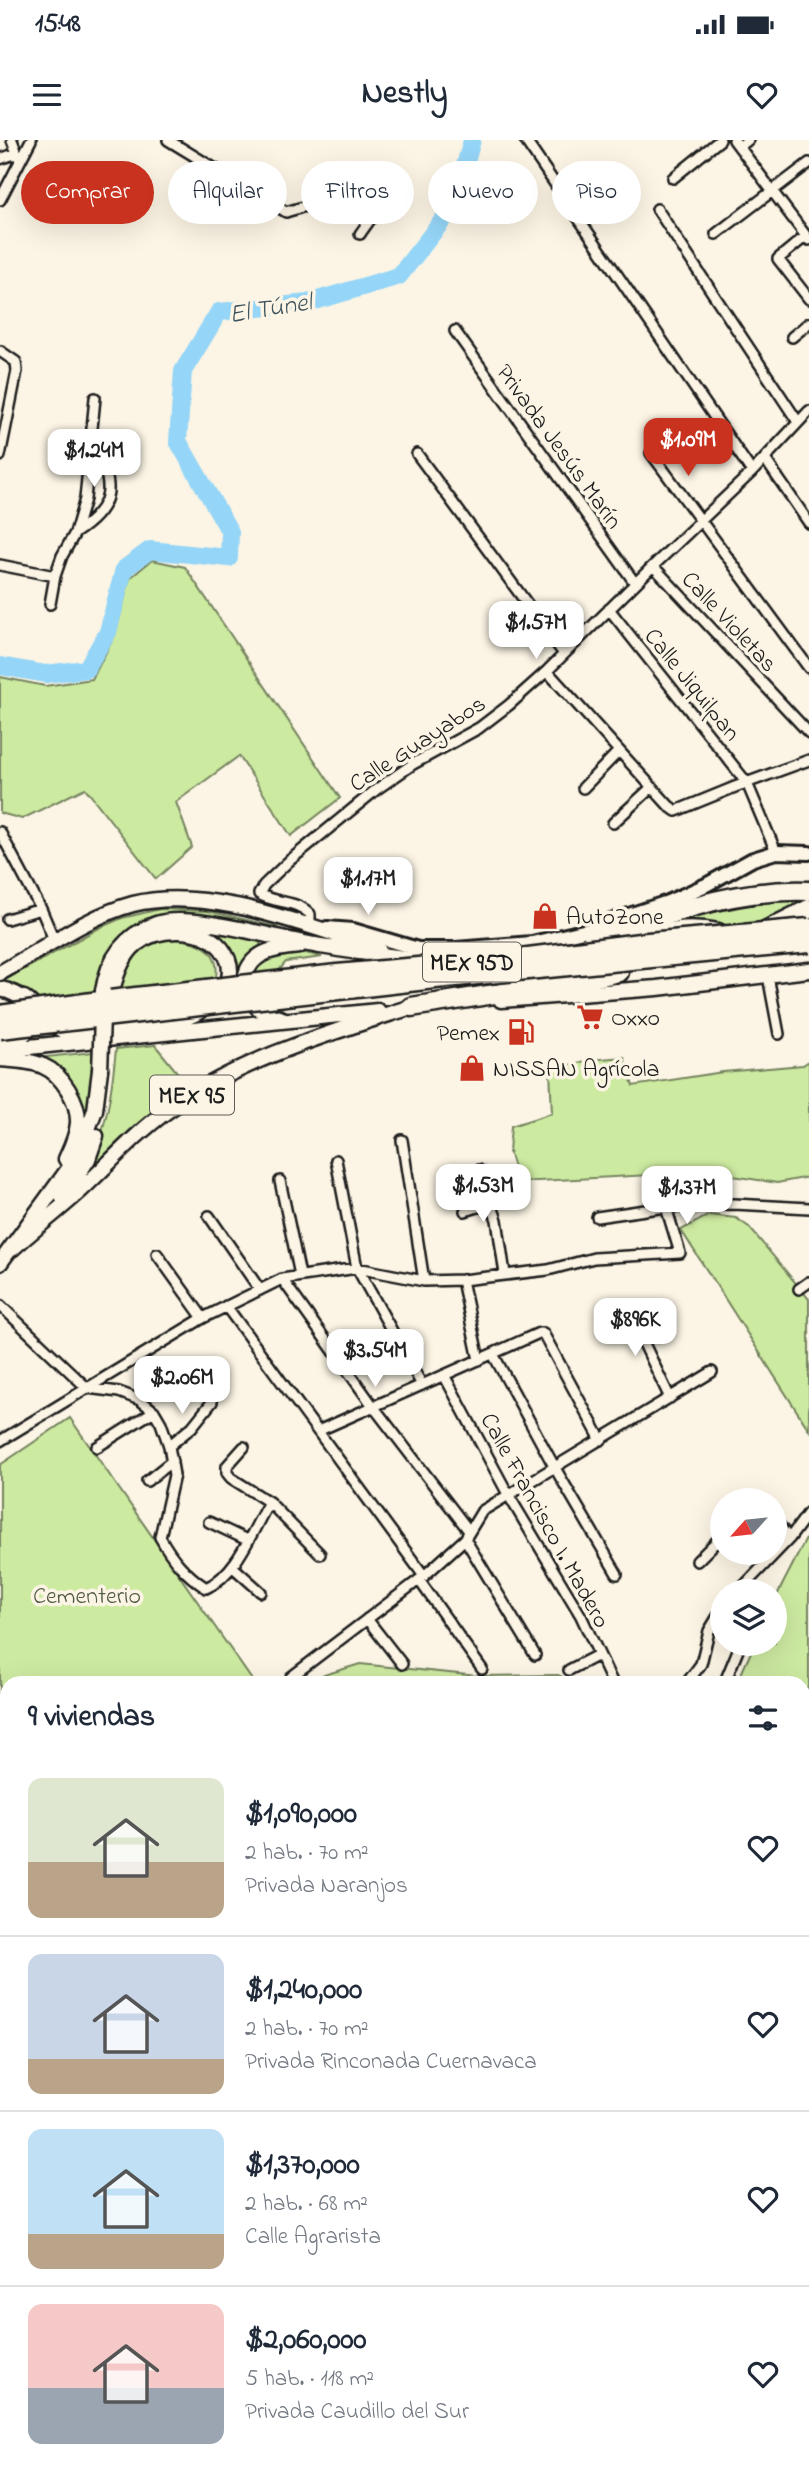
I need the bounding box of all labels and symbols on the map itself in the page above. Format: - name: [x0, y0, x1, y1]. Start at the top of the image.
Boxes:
- water label: El Túnel: [226, 284, 317, 335]
- street label: Privada Jesús Marín: [486, 358, 630, 537]
- pin: $1.09M: [631, 418, 745, 478]
- pin: $1.24M: [37, 430, 151, 489]
- street label: Calle Violetas: [672, 564, 784, 681]
- pin: $1.57M: [479, 602, 593, 661]
- street label: Calle Jiquilpan: [634, 621, 748, 750]
- street label: Calle Guayabos: [343, 688, 494, 803]
- pin: $1.17M: [311, 858, 425, 917]
- shop icon: AutoZone: [530, 901, 560, 931]
- place label: AutoZone: [566, 901, 664, 936]
- road number: MEX 95D: [423, 942, 521, 982]
- supermarket icon: Oxxo: [575, 1002, 605, 1032]
- place label: Oxxo: [611, 1002, 660, 1037]
- place label: Pemex: [437, 1017, 500, 1052]
- fuel station icon: Pemex: [506, 1017, 536, 1047]
- shop icon: NISSAN Agrícola: [457, 1053, 487, 1083]
- place label: NISSAN Agrícola: [493, 1053, 659, 1088]
- road number: MEX 95: [150, 1076, 234, 1114]
- pin: $1.53M: [426, 1164, 540, 1224]
- pin: $1.37M: [630, 1166, 744, 1226]
- pin: $896K: [586, 1298, 684, 1358]
- pin: $3.54M: [318, 1330, 432, 1389]
- pin: $2.06M: [125, 1356, 239, 1416]
- street label: Calle Francisco I. Madero: [470, 1407, 618, 1635]
- north arrow: [710, 1488, 788, 1564]
- park label: Cementerio: [33, 1580, 141, 1615]

